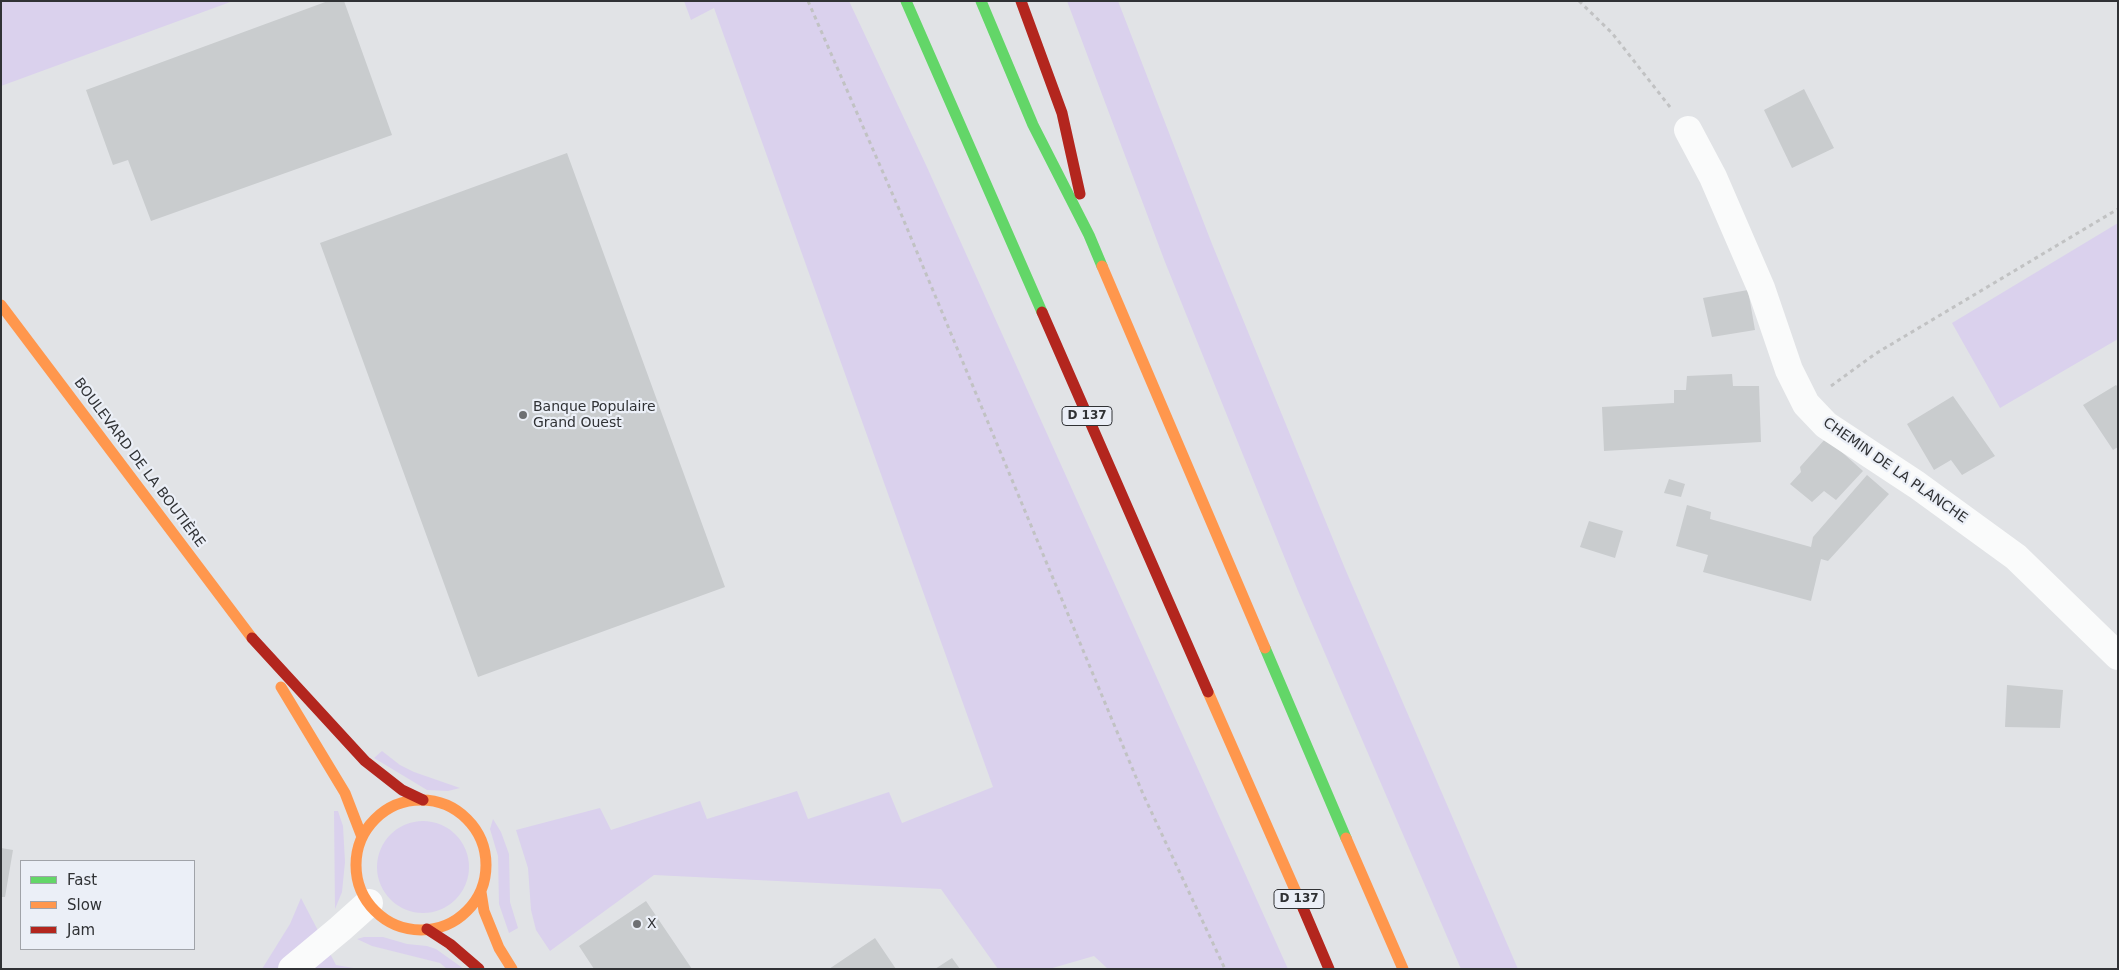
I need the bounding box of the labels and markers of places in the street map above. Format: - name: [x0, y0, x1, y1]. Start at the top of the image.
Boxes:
- place label: Banque Populaire Grand Ouest: [533, 399, 656, 432]
- marker: Banque Populaire Grand Ouest: [517, 409, 529, 421]
- place label: X: [647, 916, 657, 932]
- marker: X: [631, 918, 643, 930]

